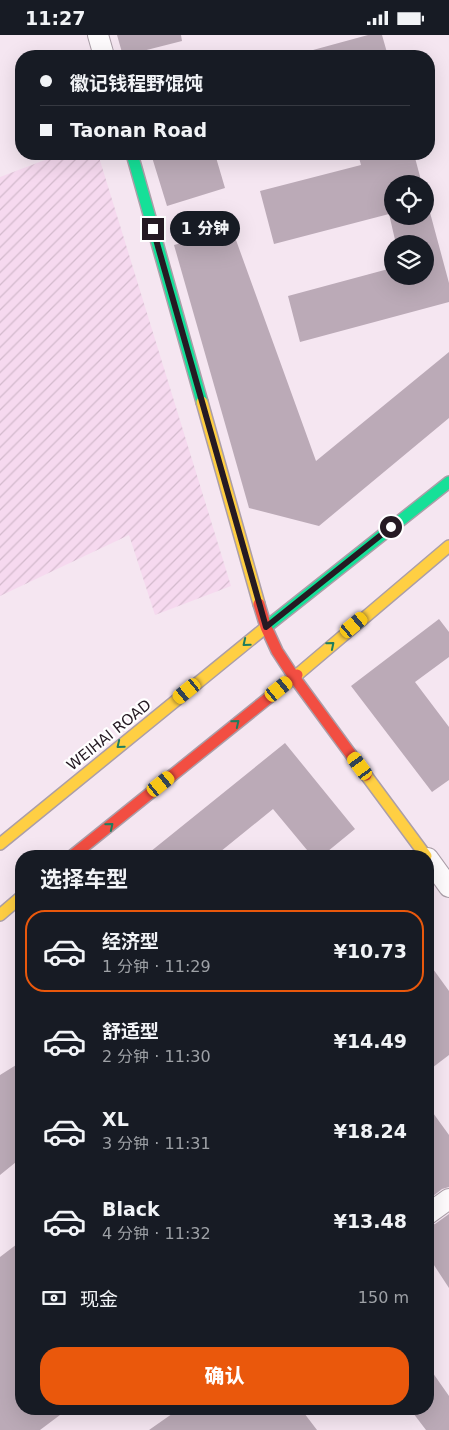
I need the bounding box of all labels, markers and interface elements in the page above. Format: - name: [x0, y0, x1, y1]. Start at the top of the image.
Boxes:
- text: 11:27: [25, 7, 85, 29]
- text: 徽记钱程野馄饨: [70, 72, 203, 94]
- text: Taonan Road: [70, 119, 207, 141]
- map controls: [384, 175, 434, 285]
- button: locate: [384, 175, 434, 225]
- callout: 1 分钟: [170, 211, 240, 247]
- route end: [142, 218, 164, 240]
- text: 1 分钟: [181, 219, 229, 238]
- button: layers: [384, 235, 434, 285]
- route start: [380, 516, 402, 538]
- car: [337, 610, 370, 640]
- one-way arrow: [243, 637, 252, 645]
- one-way arrow: [325, 642, 334, 651]
- car: [262, 674, 295, 704]
- car: [170, 676, 203, 706]
- street label: WEIHAI ROAD: [63, 696, 155, 774]
- one-way arrow: [230, 721, 239, 729]
- one-way arrow: [117, 740, 126, 749]
- car: [345, 749, 374, 783]
- car: [144, 769, 177, 799]
- one-way arrow: [104, 823, 113, 831]
- text: 选择车型: [40, 867, 128, 892]
- icon: car: [42, 929, 87, 974]
- text: 经济型: [102, 930, 159, 952]
- text: ¥10.73: [334, 940, 407, 962]
- text: 1 分钟 · 11:29: [102, 957, 211, 976]
- icon: car: [42, 1019, 87, 1064]
- text: 舒适型: [102, 1020, 159, 1042]
- text: ¥14.49: [334, 1030, 407, 1052]
- text: 2 分钟 · 11:30: [102, 1047, 211, 1066]
- text: XL: [102, 1108, 129, 1130]
- icon: car: [42, 1109, 87, 1154]
- text: ¥18.24: [334, 1120, 407, 1142]
- text: 3 分钟 · 11:31: [102, 1134, 211, 1153]
- text: Black: [102, 1198, 160, 1220]
- icon: car: [42, 1199, 87, 1244]
- text: ¥13.48: [334, 1210, 407, 1232]
- text: 4 分钟 · 11:32: [102, 1224, 211, 1243]
- icon: cash: [40, 1284, 68, 1312]
- text: 现金: [80, 1288, 118, 1310]
- text: 150 m: [358, 1288, 409, 1307]
- button: 确认: [40, 1347, 409, 1405]

